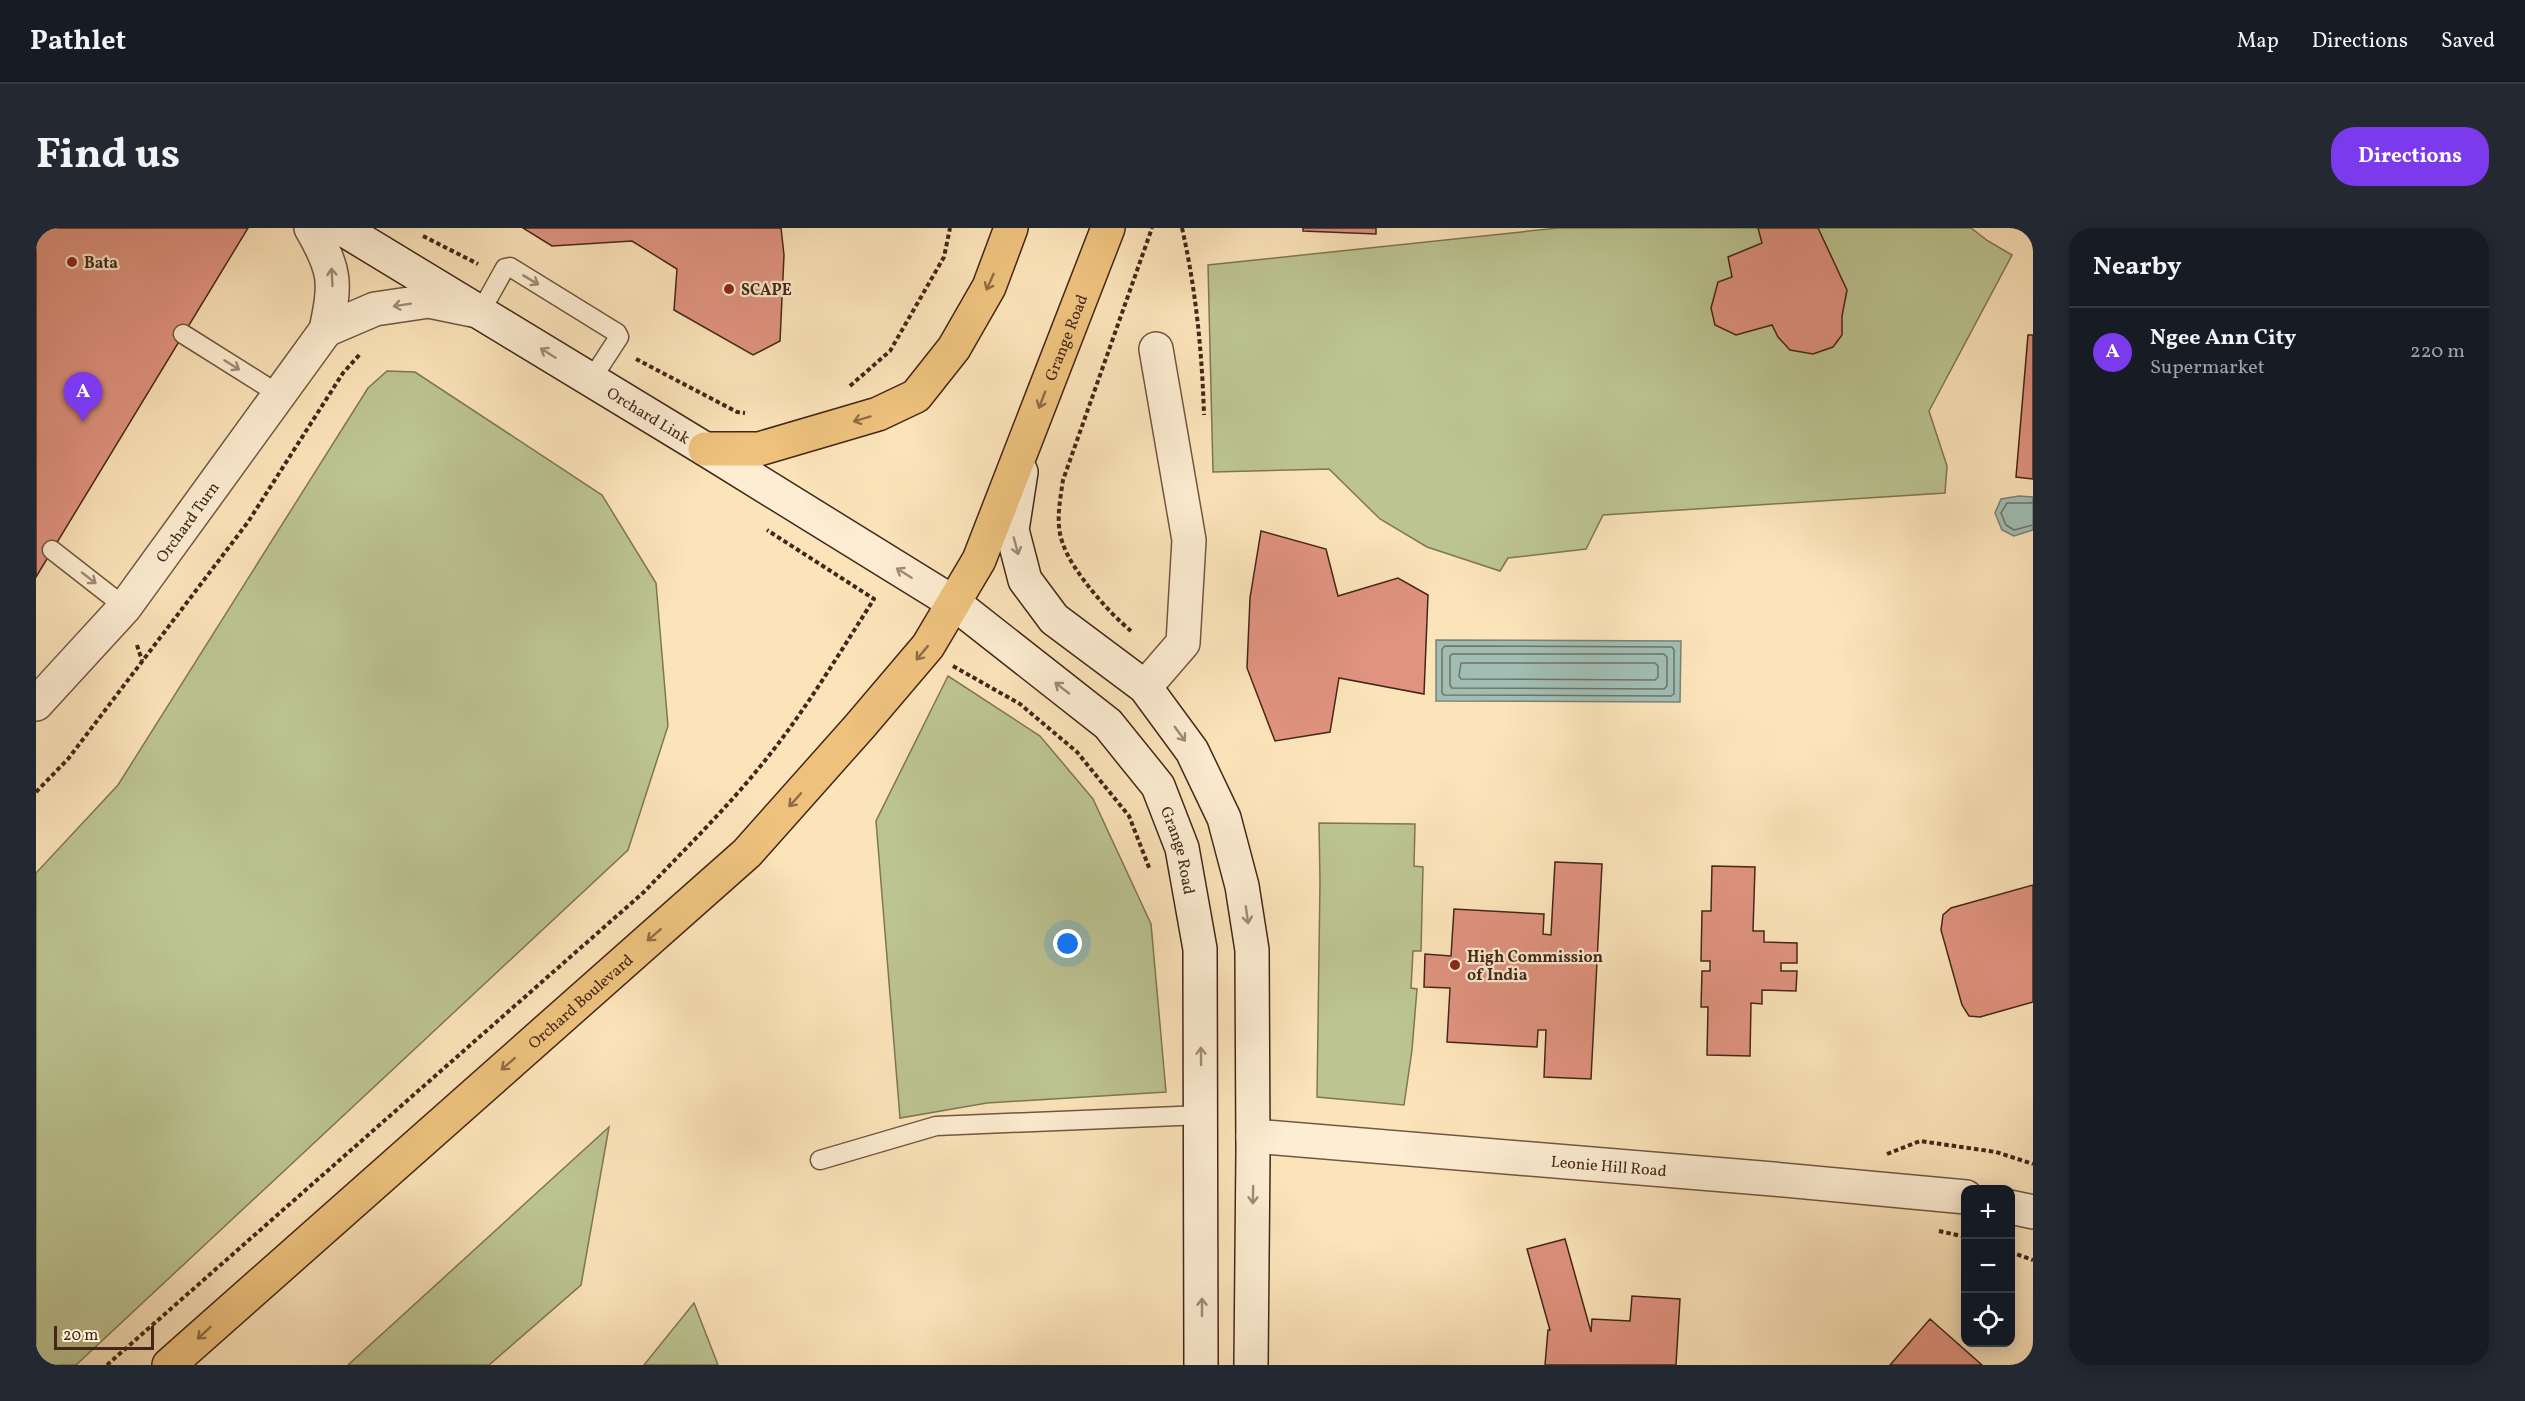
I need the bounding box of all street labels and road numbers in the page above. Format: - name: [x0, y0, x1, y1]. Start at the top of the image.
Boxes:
- street label: Grange Road: [1041, 292, 1094, 385]
- street label: Orchard Link: [602, 383, 694, 450]
- street label: Orchard Turn: [152, 478, 225, 568]
- street label: Grange Road: [1154, 804, 1199, 896]
- street label: Orchard Boulevard: [524, 950, 639, 1055]
- street label: Leonie Hill Road: [1550, 1152, 1667, 1183]

